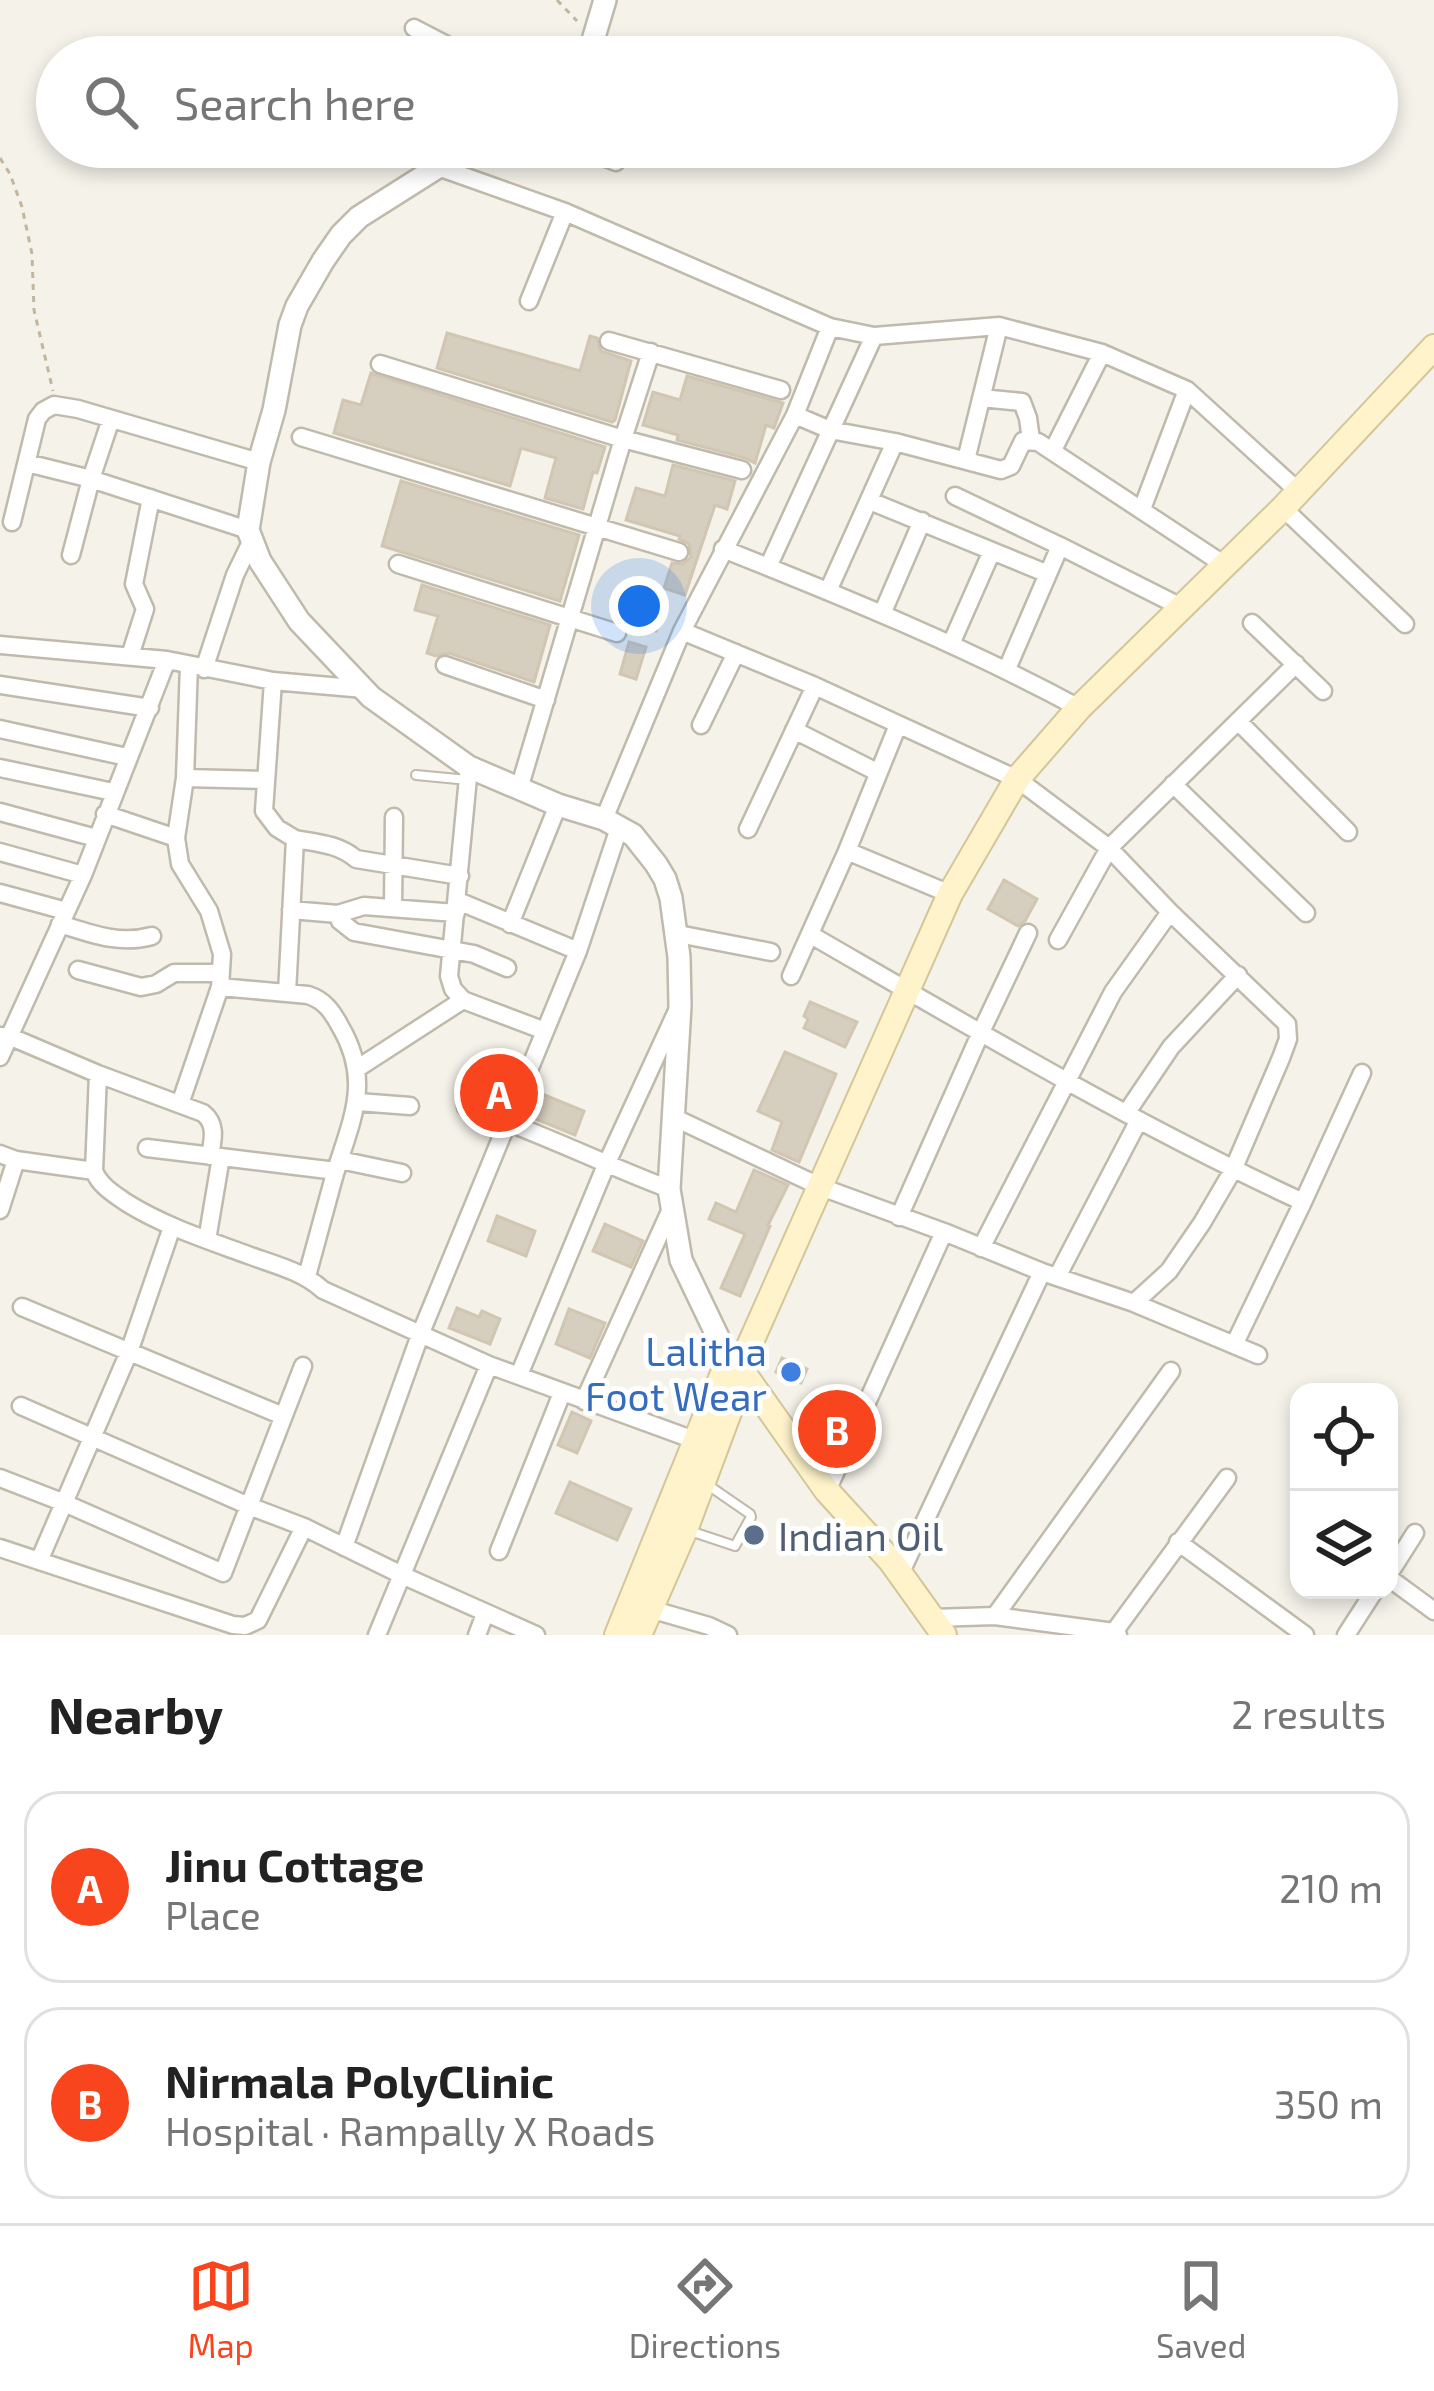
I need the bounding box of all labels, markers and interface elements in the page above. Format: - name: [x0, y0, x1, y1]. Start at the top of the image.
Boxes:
- search box: [36, 36, 1398, 168]
- icon: search: [78, 69, 144, 135]
- text: Search here: [174, 75, 416, 129]
- your location: [609, 576, 669, 636]
- pin: A: [460, 1048, 538, 1138]
- place label: Lalitha Foot Wear: [585, 1327, 767, 1419]
- marker: Lalitha Foot Wear: [778, 1359, 804, 1385]
- map controls: [1290, 1383, 1398, 1599]
- button: locate: [1290, 1383, 1398, 1491]
- pin: B: [798, 1384, 876, 1474]
- button: layers: [1290, 1491, 1398, 1599]
- place label: Indian Oil: [778, 1512, 943, 1559]
- marker: Indian Oil: [741, 1522, 767, 1548]
- text: Nearby: [48, 1683, 223, 1744]
- text: 2 results: [1231, 1690, 1386, 1737]
- text: Jinu Cottage: [165, 1837, 424, 1891]
- text: A: [77, 1864, 103, 1911]
- text: 210 m: [1279, 1864, 1383, 1911]
- text: Place: [165, 1891, 261, 1938]
- text: Nirmala PolyClinic: [165, 2053, 554, 2107]
- text: B: [78, 2080, 102, 2127]
- text: 350 m: [1274, 2080, 1383, 2127]
- text: Hospital · Rampally X Roads: [165, 2107, 655, 2154]
- tab: Map: [188, 2253, 254, 2365]
- tab: Directions: [629, 2253, 781, 2365]
- tab: Saved: [1156, 2253, 1246, 2365]

